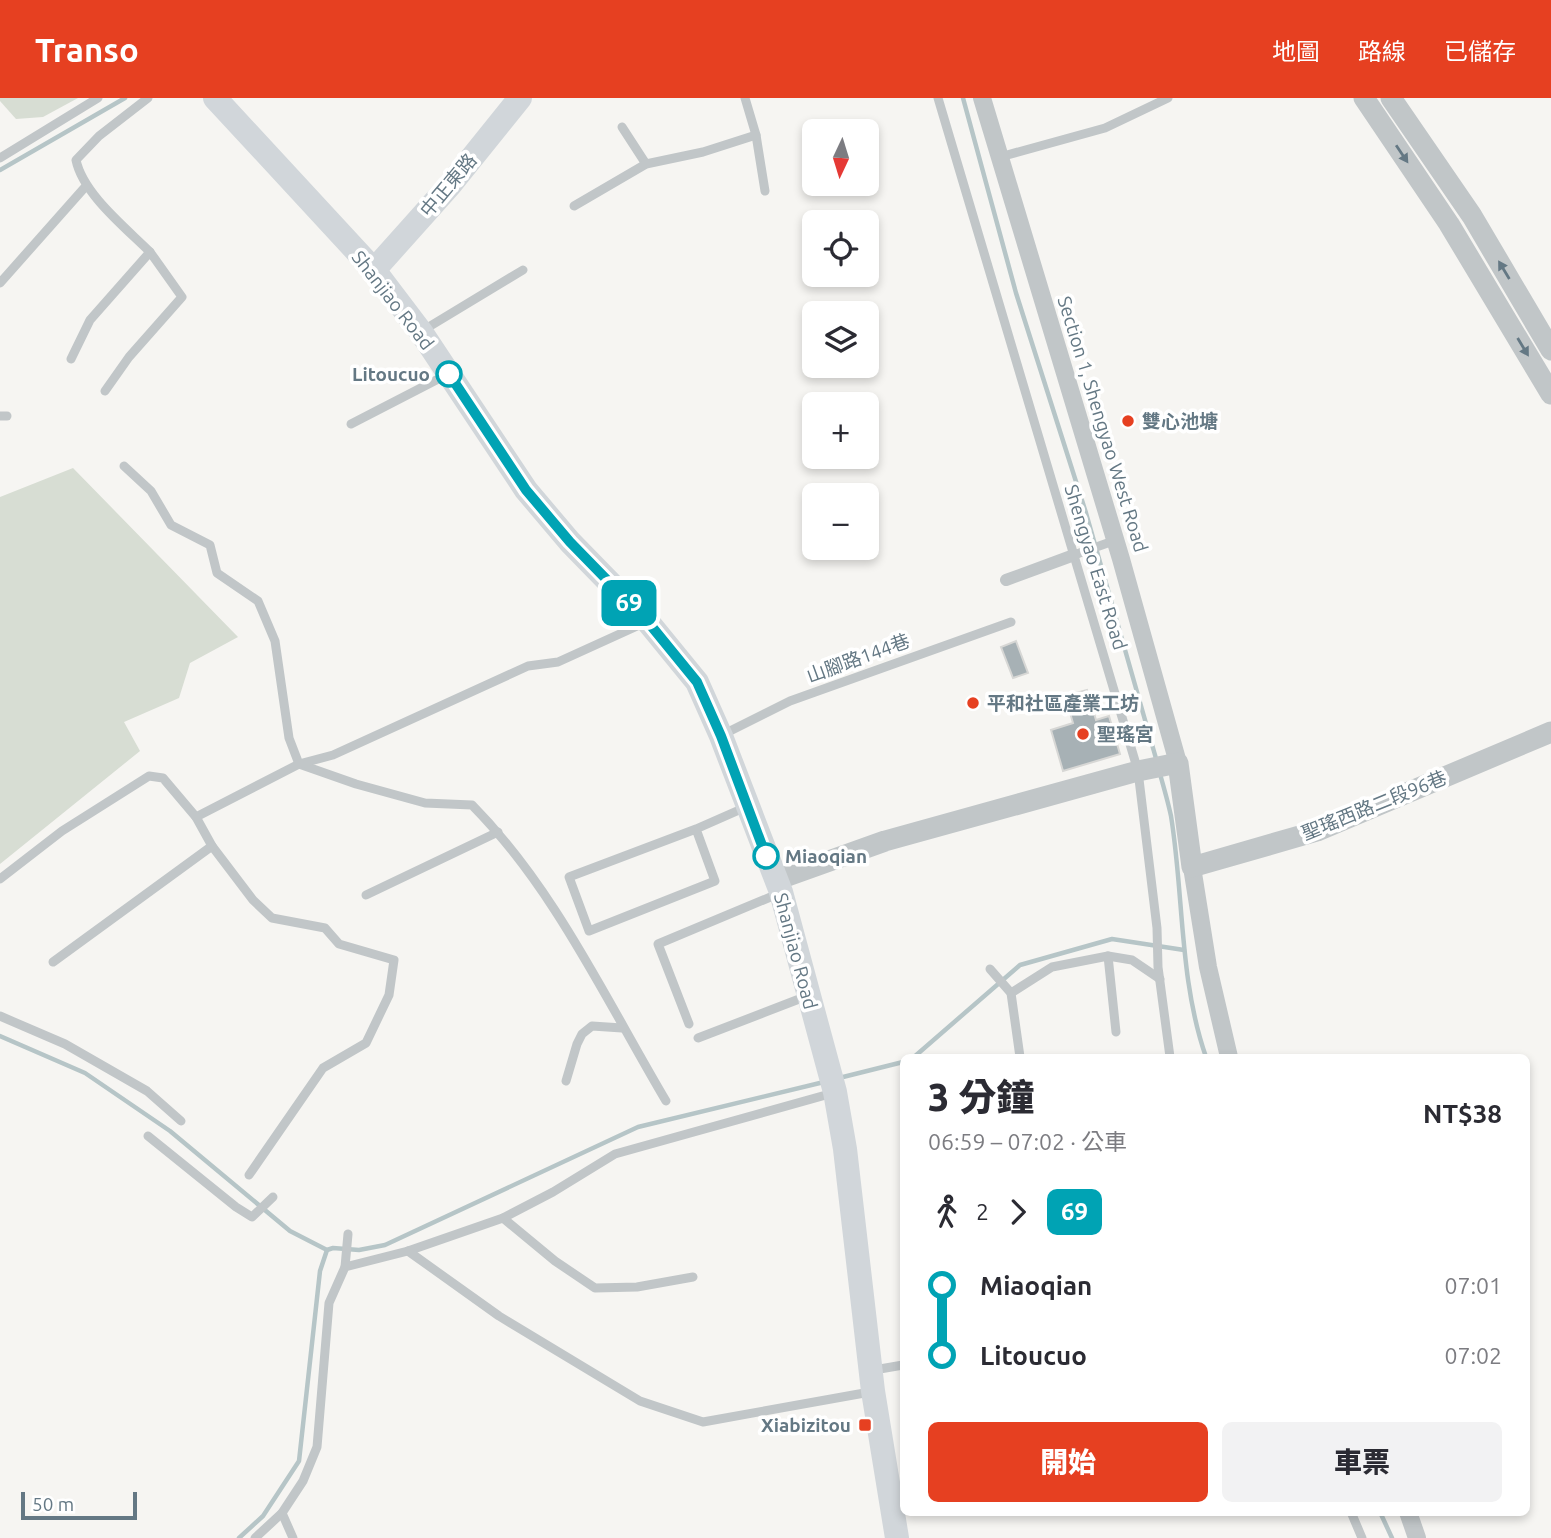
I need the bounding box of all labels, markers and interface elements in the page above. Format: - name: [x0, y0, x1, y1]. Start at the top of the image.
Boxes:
- text: Transo: [35, 31, 139, 68]
- text: 地圖: [1272, 38, 1320, 65]
- text: 路線: [1358, 38, 1406, 65]
- text: 已儲存: [1444, 38, 1516, 65]
- north arrow: [802, 119, 878, 196]
- map controls: [802, 119, 879, 560]
- one-way arrow: [1395, 145, 1408, 164]
- street label: 中正東路: [415, 149, 481, 221]
- button: locate: [802, 210, 879, 287]
- street label: Shanjiao Road: [347, 246, 439, 354]
- one-way arrow: [1498, 260, 1510, 280]
- street label: Section 1, Shengyao West Road: [1054, 293, 1152, 555]
- button: layers: [802, 301, 879, 378]
- one-way arrow: [1517, 338, 1529, 357]
- marker: Litoucuo: [436, 361, 462, 387]
- place label: Litoucuo: [352, 363, 430, 385]
- button: +: [802, 392, 879, 469]
- place label: 雙心池塘: [1142, 410, 1218, 432]
- marker: 雙心池塘: [1120, 413, 1136, 429]
- street label: Shengyao East Road: [1060, 482, 1132, 652]
- button: −: [802, 483, 879, 560]
- line badge: 69: [598, 580, 660, 626]
- text: 69: [615, 589, 643, 616]
- street label: 山腳路144巷: [803, 629, 913, 687]
- place label: 平和社區產業工坊: [987, 692, 1139, 714]
- marker: 平和社區產業工坊: [965, 695, 981, 711]
- place label: 聖瑤宮: [1097, 723, 1154, 745]
- marker: 聖瑤宮: [1075, 726, 1091, 742]
- street label: 聖瑤西路二段96巷: [1298, 766, 1450, 844]
- marker: Miaoqian: [753, 843, 779, 869]
- place label: Miaoqian: [785, 845, 867, 867]
- street label: Shanjiao Road: [770, 890, 822, 1012]
- text: 3 分鐘: [928, 1076, 1035, 1118]
- text: NT$38: [1423, 1099, 1502, 1128]
- text: 06:59 – 07:02 · 公車: [928, 1129, 1127, 1154]
- icon: walk: [928, 1193, 966, 1231]
- icon: forward: [999, 1193, 1037, 1231]
- text: 69: [1061, 1198, 1088, 1225]
- text: 2: [976, 1199, 989, 1224]
- text: Miaoqian: [980, 1271, 1092, 1300]
- text: 07:01: [1444, 1273, 1502, 1298]
- text: Litoucuo: [980, 1341, 1087, 1370]
- text: 07:02: [1444, 1343, 1502, 1368]
- place label: Xiabizitou: [761, 1414, 851, 1436]
- marker: Xiabizitou: [857, 1417, 873, 1433]
- button: 開始: [928, 1422, 1208, 1502]
- button: 車票: [1222, 1422, 1502, 1502]
- scale bar: [21, 1489, 136, 1521]
- text: 50 m: [32, 1493, 74, 1515]

